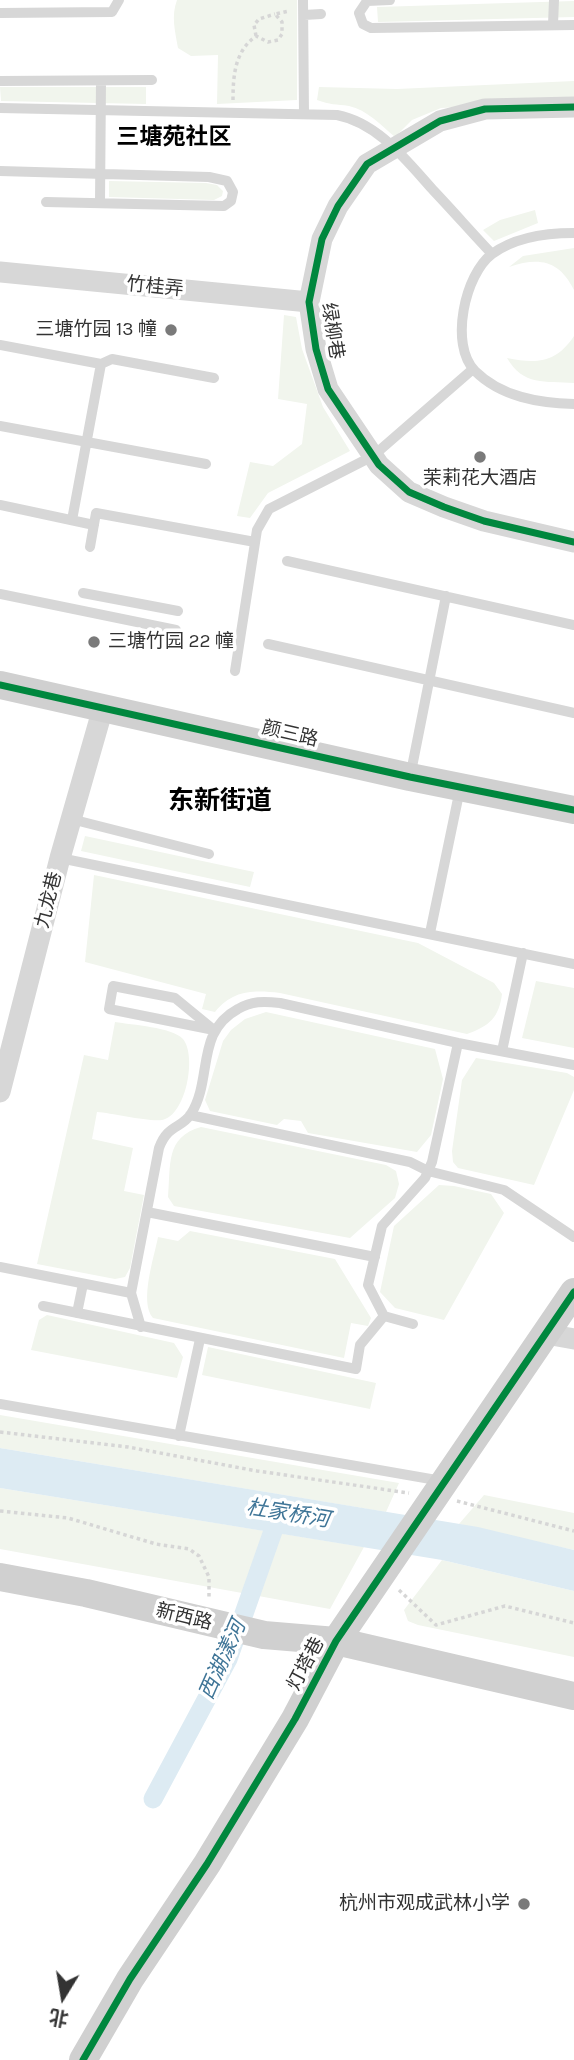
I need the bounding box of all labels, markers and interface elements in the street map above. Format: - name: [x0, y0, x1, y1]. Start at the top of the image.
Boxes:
- district label: 三塘苑社区: [117, 123, 231, 151]
- street label: 竹桂弄: [125, 273, 185, 301]
- street label: 绿柳巷: [316, 301, 348, 361]
- place label: 三塘竹园 13 幢: [35, 319, 157, 341]
- marker: 三塘竹园 13 幢: [163, 322, 179, 338]
- marker: 茉莉花大酒店: [472, 449, 488, 465]
- place label: 茉莉花大酒店: [423, 468, 537, 490]
- place label: 三塘竹园 22 幢: [108, 631, 234, 653]
- marker: 三塘竹园 22 幢: [86, 634, 102, 650]
- street label: 颜三路: [260, 716, 320, 752]
- district label: 东新街道: [168, 786, 272, 818]
- street label: 九龙巷: [31, 870, 67, 930]
- water label: 杜家桥河: [245, 1495, 331, 1533]
- street label: 新西路: [154, 1599, 214, 1635]
- water label: 西湖漾河: [194, 1617, 252, 1703]
- street label: 灯塔巷: [283, 1633, 329, 1695]
- place label: 杭州市观成武林小学: [339, 1893, 510, 1915]
- marker: 杭州市观成武林小学: [516, 1896, 532, 1912]
- north arrow: [28, 1962, 98, 2032]
- text: 北: [48, 2005, 70, 2030]

